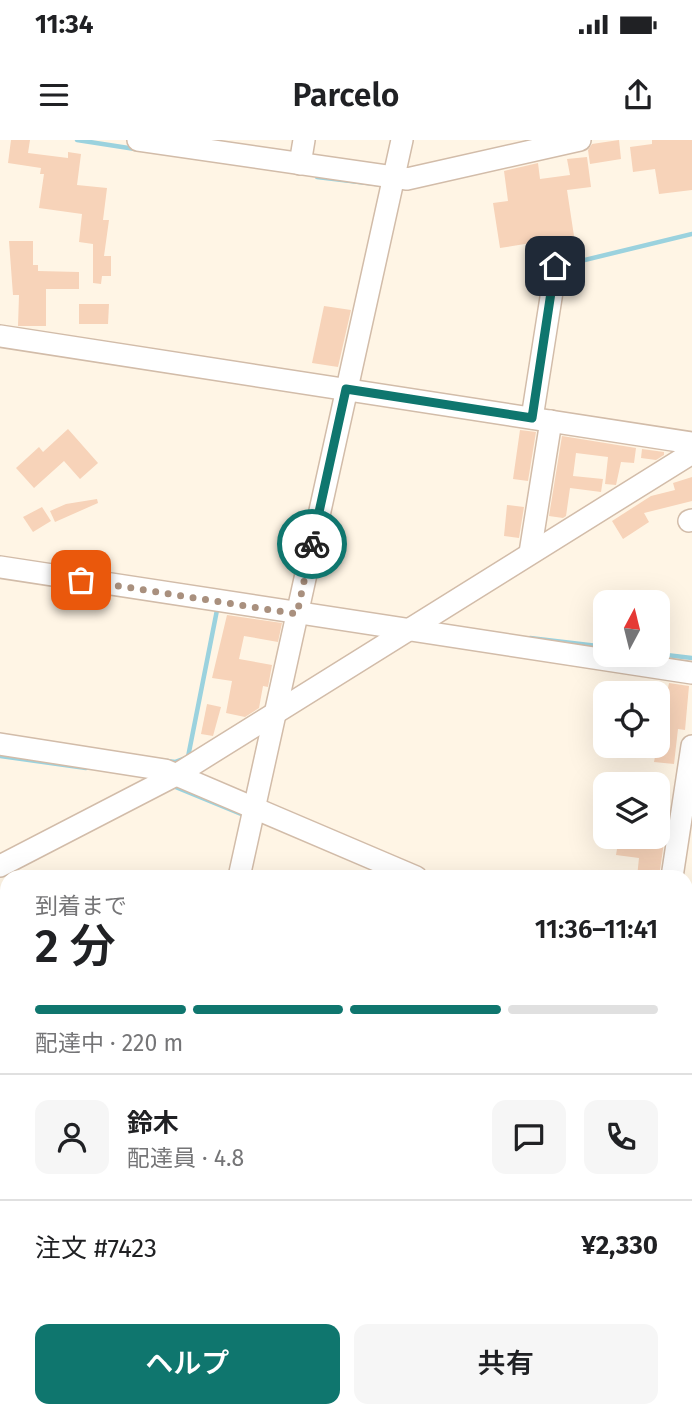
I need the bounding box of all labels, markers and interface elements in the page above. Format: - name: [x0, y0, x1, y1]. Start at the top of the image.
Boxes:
- text: 11:34: [35, 9, 93, 40]
- icon: menu: [35, 76, 73, 114]
- text: Parcelo: [293, 76, 399, 114]
- icon: share: [619, 76, 657, 114]
- pin: [525, 236, 585, 296]
- icon: home: [536, 247, 574, 285]
- courier: [277, 509, 347, 579]
- icon: bike: [293, 525, 331, 563]
- pin: [51, 550, 111, 610]
- icon: bag: [62, 561, 100, 599]
- north arrow: [593, 590, 670, 667]
- map controls: [593, 590, 670, 849]
- button: locate: [593, 681, 670, 758]
- button: layers: [593, 772, 670, 849]
- text: 到着まで: [35, 892, 127, 920]
- text: 11:36–11:41: [535, 914, 658, 945]
- text: 2 分: [35, 919, 116, 974]
- text: 配達中 · 220 m: [35, 1029, 183, 1057]
- button: person: [35, 1100, 109, 1174]
- button: chat: [492, 1100, 566, 1174]
- button: phone: [584, 1100, 658, 1174]
- text: 鈴木: [127, 1108, 179, 1139]
- text: 配達員 · 4.8: [127, 1144, 244, 1172]
- text: ¥2,330: [581, 1230, 658, 1261]
- text: 注文 #7423: [35, 1233, 157, 1264]
- button: ヘルプ: [35, 1324, 340, 1404]
- button: 共有: [354, 1324, 658, 1404]

